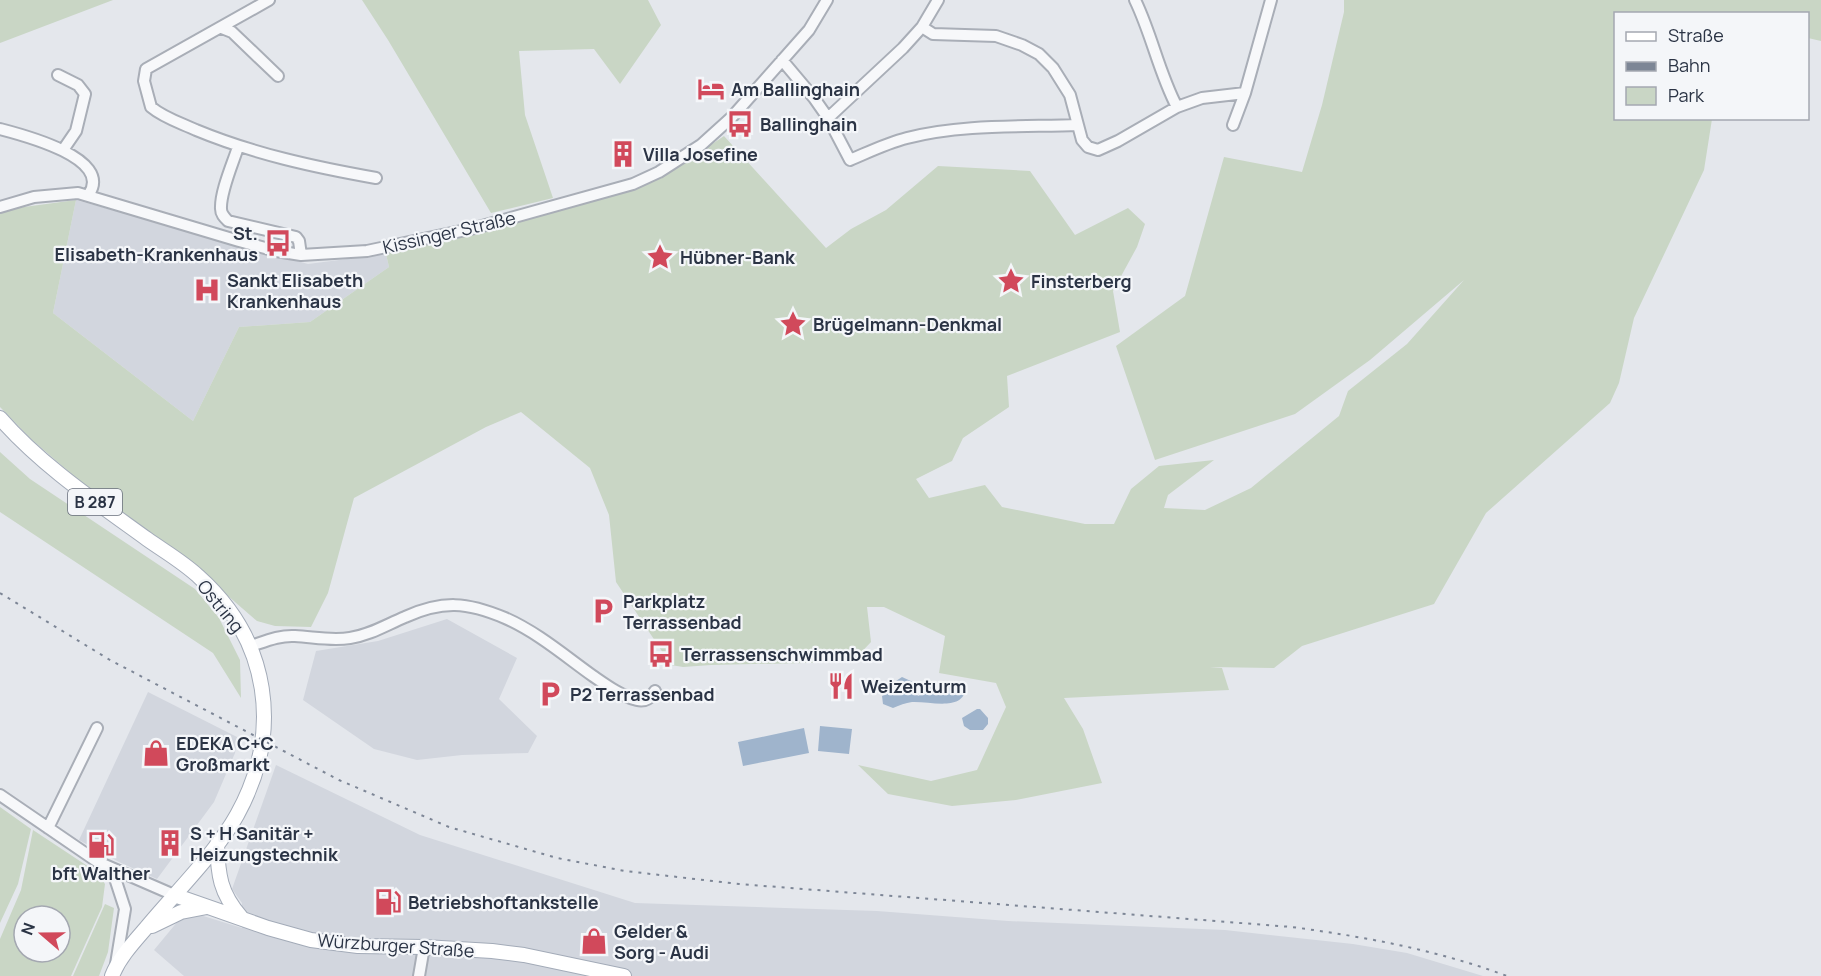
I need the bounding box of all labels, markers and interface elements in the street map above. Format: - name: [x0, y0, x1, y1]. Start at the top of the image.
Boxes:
- legend: [1614, 12, 1809, 120]
- text: Straße: [1668, 23, 1724, 47]
- text: Bahn: [1668, 53, 1710, 77]
- hotel icon: Am Ballinghain: [696, 74, 726, 104]
- place label: Am Ballinghain: [731, 77, 860, 101]
- text: Park: [1668, 83, 1705, 107]
- bus stop icon: Ballinghain: [725, 109, 755, 139]
- place label: Ballinghain: [760, 112, 857, 136]
- building icon: Villa Josefine: [608, 139, 638, 169]
- place label: Villa Josefine: [643, 142, 758, 166]
- street label: Kissinger Straße: [380, 205, 518, 259]
- place label: St. Elisabeth-Krankenhaus: [55, 221, 258, 266]
- bus stop icon: St. Elisabeth-Krankenhaus: [263, 228, 293, 258]
- place icon: Hübner-Bank: [645, 242, 675, 272]
- place label: Hübner-Bank: [680, 245, 796, 269]
- place icon: Finsterberg: [996, 266, 1026, 296]
- place label: Sankt Elisabeth Krankenhaus: [227, 268, 363, 313]
- place label: Finsterberg: [1031, 269, 1132, 293]
- hospital icon: Sankt Elisabeth Krankenhaus: [192, 275, 222, 305]
- place icon: Brügelmann-Denkmal: [778, 309, 808, 339]
- place label: Brügelmann-Denkmal: [813, 312, 1002, 336]
- road number: B 287: [68, 489, 122, 515]
- street label: Ostring: [192, 574, 250, 638]
- place label: Parkplatz Terrassenbad: [623, 589, 742, 634]
- parking icon: Parkplatz Terrassenbad: [588, 596, 618, 626]
- bus stop icon: Terrassenschwimmbad: [646, 639, 676, 669]
- place label: Terrassenschwimmbad: [681, 642, 883, 666]
- restaurant icon: Weizenturm: [826, 671, 856, 701]
- place label: Weizenturm: [861, 674, 967, 698]
- parking icon: P2 Terrassenbad: [535, 679, 565, 709]
- place label: P2 Terrassenbad: [570, 682, 715, 706]
- place label: EDEKA C+C Großmarkt: [176, 731, 274, 776]
- shop icon: EDEKA C+C Großmarkt: [141, 738, 171, 768]
- place label: S + H Sanitär + Heizungstechnik: [190, 821, 339, 866]
- building icon: S + H Sanitär + Heizungstechnik: [155, 828, 185, 858]
- fuel station icon: bft Walther: [86, 830, 116, 860]
- place label: bft Walther: [52, 861, 150, 885]
- fuel station icon: Betriebshoftankstelle: [373, 887, 403, 917]
- place label: Betriebshoftankstelle: [408, 890, 599, 914]
- north arrow: [12, 904, 72, 964]
- place label: Gelder & Sorg - Audi: [614, 919, 709, 964]
- text: N: [16, 920, 40, 938]
- shop icon: Gelder & Sorg - Audi: [579, 926, 609, 956]
- street label: Würzburger Straße: [317, 928, 475, 962]

